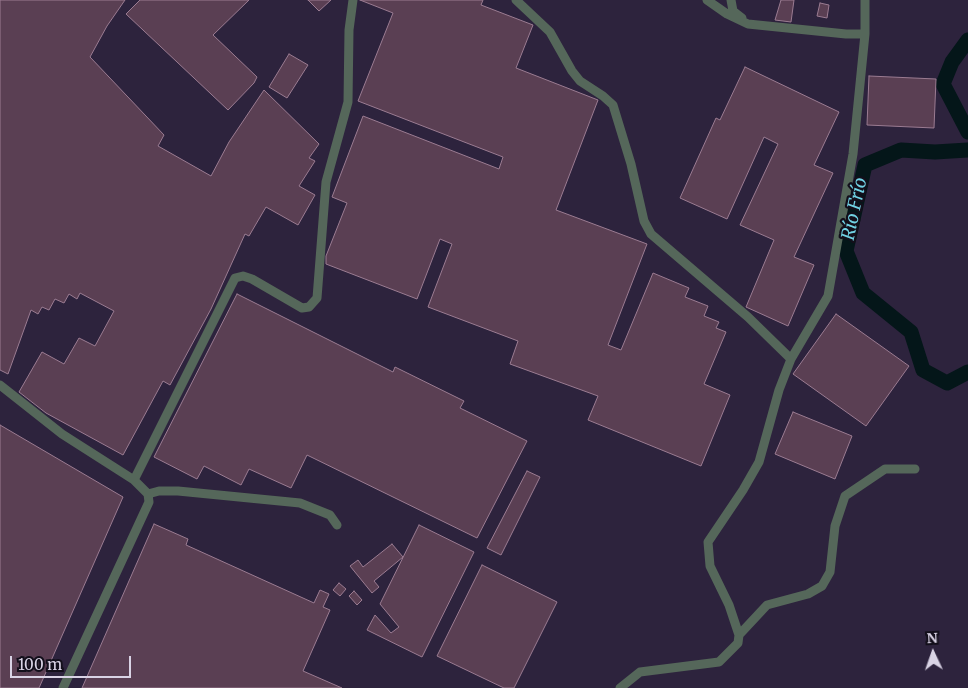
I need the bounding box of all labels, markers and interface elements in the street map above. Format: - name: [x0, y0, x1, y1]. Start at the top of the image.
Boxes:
- water label: Río Frío: [838, 176, 872, 242]
- north arrow: [908, 628, 958, 678]
- text: N: [926, 629, 938, 647]
- scale bar: [12, 646, 134, 678]
- text: 100 m: [18, 655, 62, 674]

